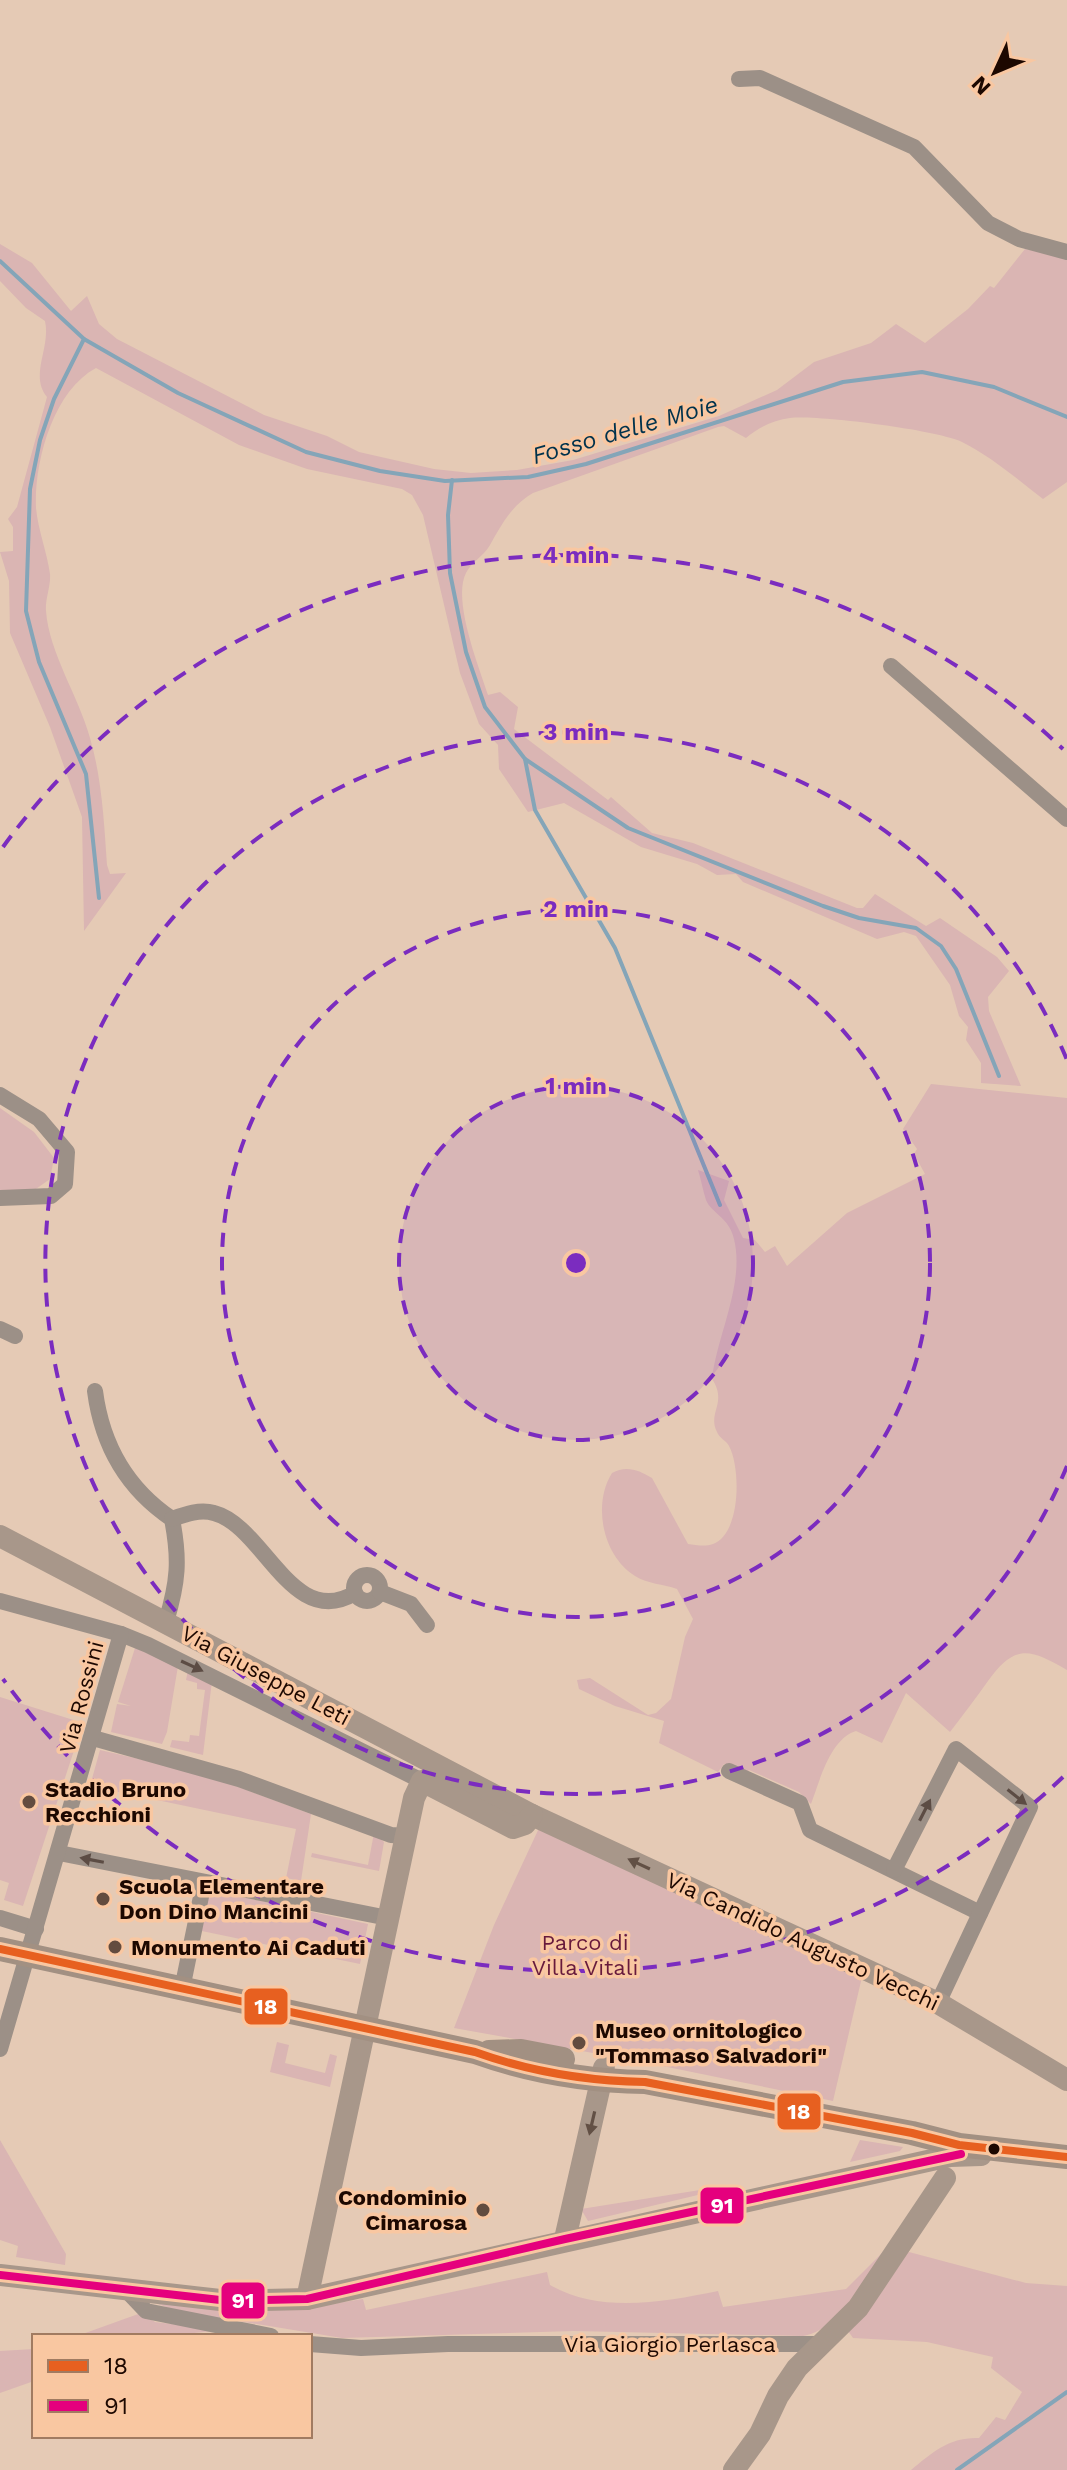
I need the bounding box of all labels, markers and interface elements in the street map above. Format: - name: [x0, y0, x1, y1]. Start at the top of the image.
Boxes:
- north arrow: [955, 32, 1035, 112]
- text: N: [966, 71, 996, 100]
- water label: Fosso delle Moie: [529, 390, 721, 470]
- text: 4 min: [543, 541, 609, 569]
- text: 3 min: [543, 718, 609, 746]
- text: 2 min: [543, 895, 609, 923]
- text: 1 min: [545, 1072, 607, 1100]
- centre of rings: [562, 1249, 590, 1277]
- street label: Via Giuseppe Leti: [177, 1620, 354, 1730]
- street label: Via Rossini: [54, 1638, 109, 1756]
- one-way arrow: [180, 1659, 203, 1673]
- place label: Stadio Bruno Recchioni: [45, 1777, 186, 1827]
- one-way arrow: [1007, 1788, 1027, 1804]
- marker: Stadio Bruno Recchioni: [20, 1793, 38, 1811]
- one-way arrow: [918, 1798, 931, 1821]
- one-way arrow: [79, 1853, 104, 1866]
- one-way arrow: [627, 1857, 650, 1871]
- street label: Via Candido Augusto Vecchi: [662, 1867, 943, 2016]
- place label: Scuola Elementare Don Dino Mancini: [119, 1874, 324, 1924]
- marker: Scuola Elementare Don Dino Mancini: [94, 1890, 112, 1908]
- park label: Parco di Villa Vitali: [532, 1930, 638, 1980]
- place label: Monumento Ai Caduti: [131, 1935, 366, 1960]
- marker: Monumento Ai Caduti: [106, 1938, 124, 1956]
- line badge: 18: [243, 1987, 289, 2026]
- text: 18: [254, 1994, 278, 2019]
- place label: Museo ornitologico "Tommaso Salvadori": [595, 2018, 827, 2068]
- marker: Museo ornitologico "Tommaso Salvadori": [570, 2034, 588, 2052]
- line badge: 18: [776, 2092, 822, 2131]
- text: 18: [787, 2099, 811, 2124]
- one-way arrow: [585, 2111, 598, 2136]
- unlabelled marker: [986, 2141, 1002, 2157]
- place label: Condominio Cimarosa: [338, 2185, 467, 2235]
- line badge: 91: [699, 2186, 745, 2225]
- text: 91: [710, 2193, 734, 2218]
- marker: Condominio Cimarosa: [474, 2201, 492, 2219]
- line badge: 91: [220, 2281, 266, 2320]
- text: 91: [231, 2288, 255, 2313]
- street label: Via Giorgio Perlasca: [564, 2332, 776, 2357]
- legend: [32, 2334, 312, 2438]
- text: 18: [104, 2352, 128, 2380]
- text: 91: [104, 2392, 128, 2420]

